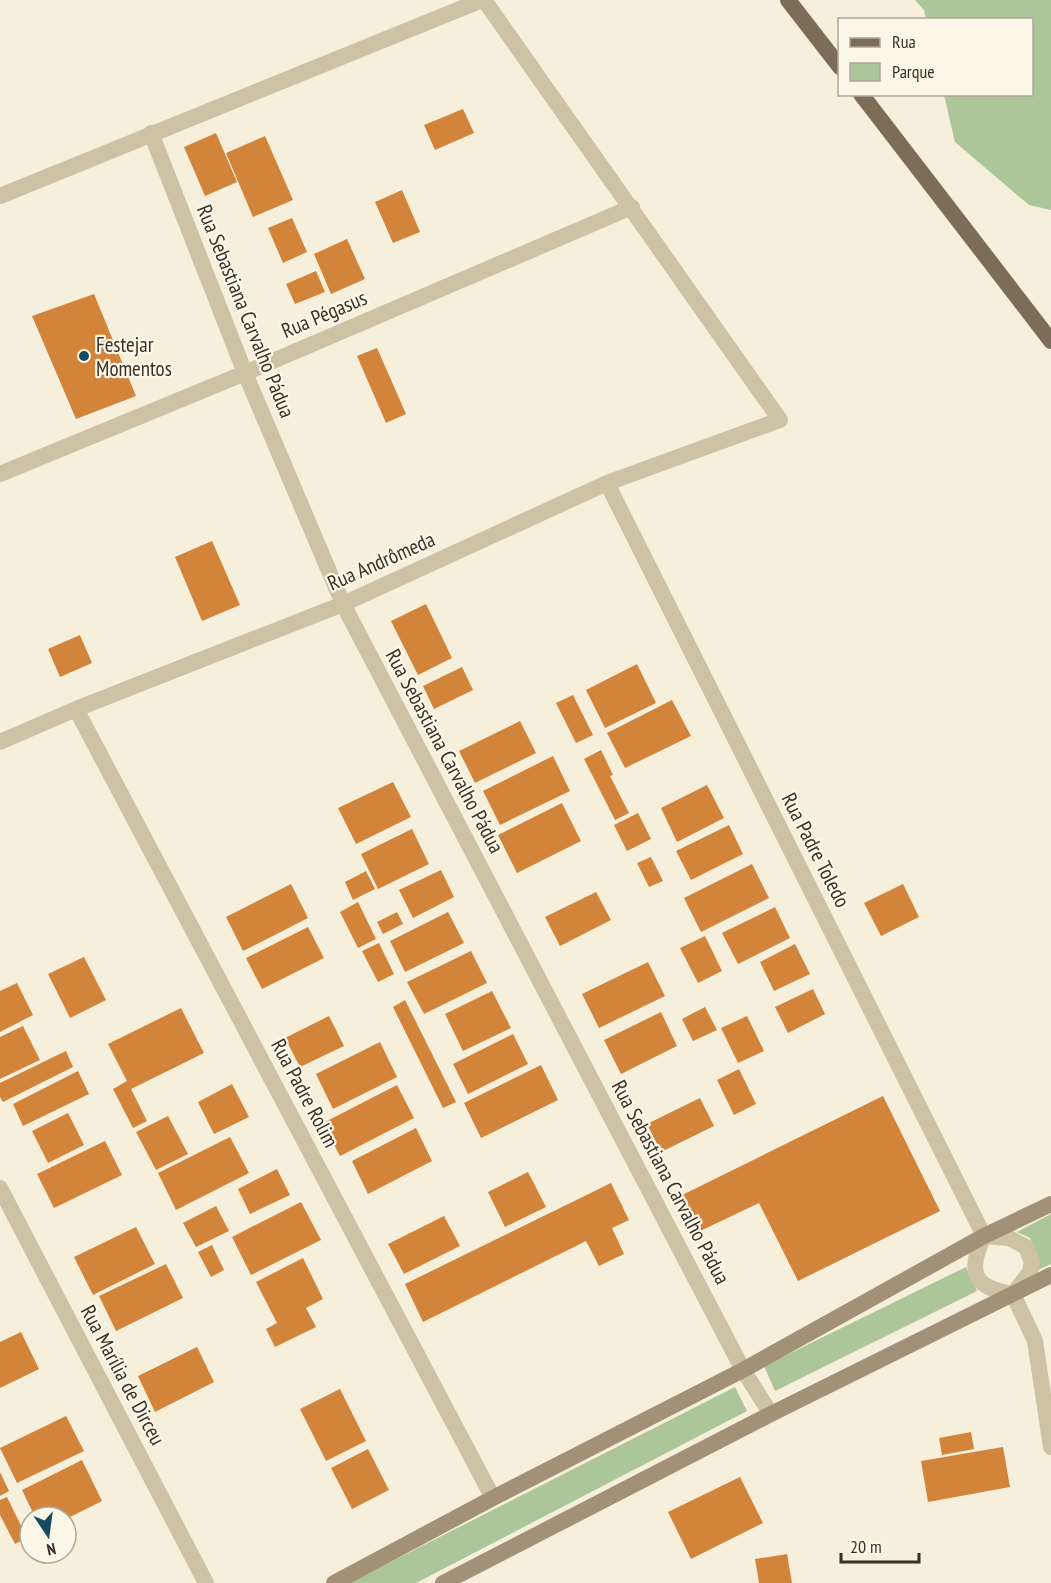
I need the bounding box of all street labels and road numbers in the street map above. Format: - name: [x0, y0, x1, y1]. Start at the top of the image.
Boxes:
- street label: Rua Sebastiana Carvalho Pádua: [191, 201, 301, 421]
- street label: Rua Pégasus: [277, 284, 371, 344]
- street label: Rua Andrômeda: [323, 525, 439, 597]
- street label: Rua Sebastiana Carvalho Pádua: [380, 644, 510, 858]
- street label: Rua Padre Toledo: [776, 788, 856, 912]
- street label: Rua Padre Rolim: [265, 1034, 345, 1152]
- street label: Rua Sebastiana Carvalho Pádua: [606, 1075, 736, 1289]
- street label: Rua Marília de Dirceu: [75, 1300, 171, 1450]

